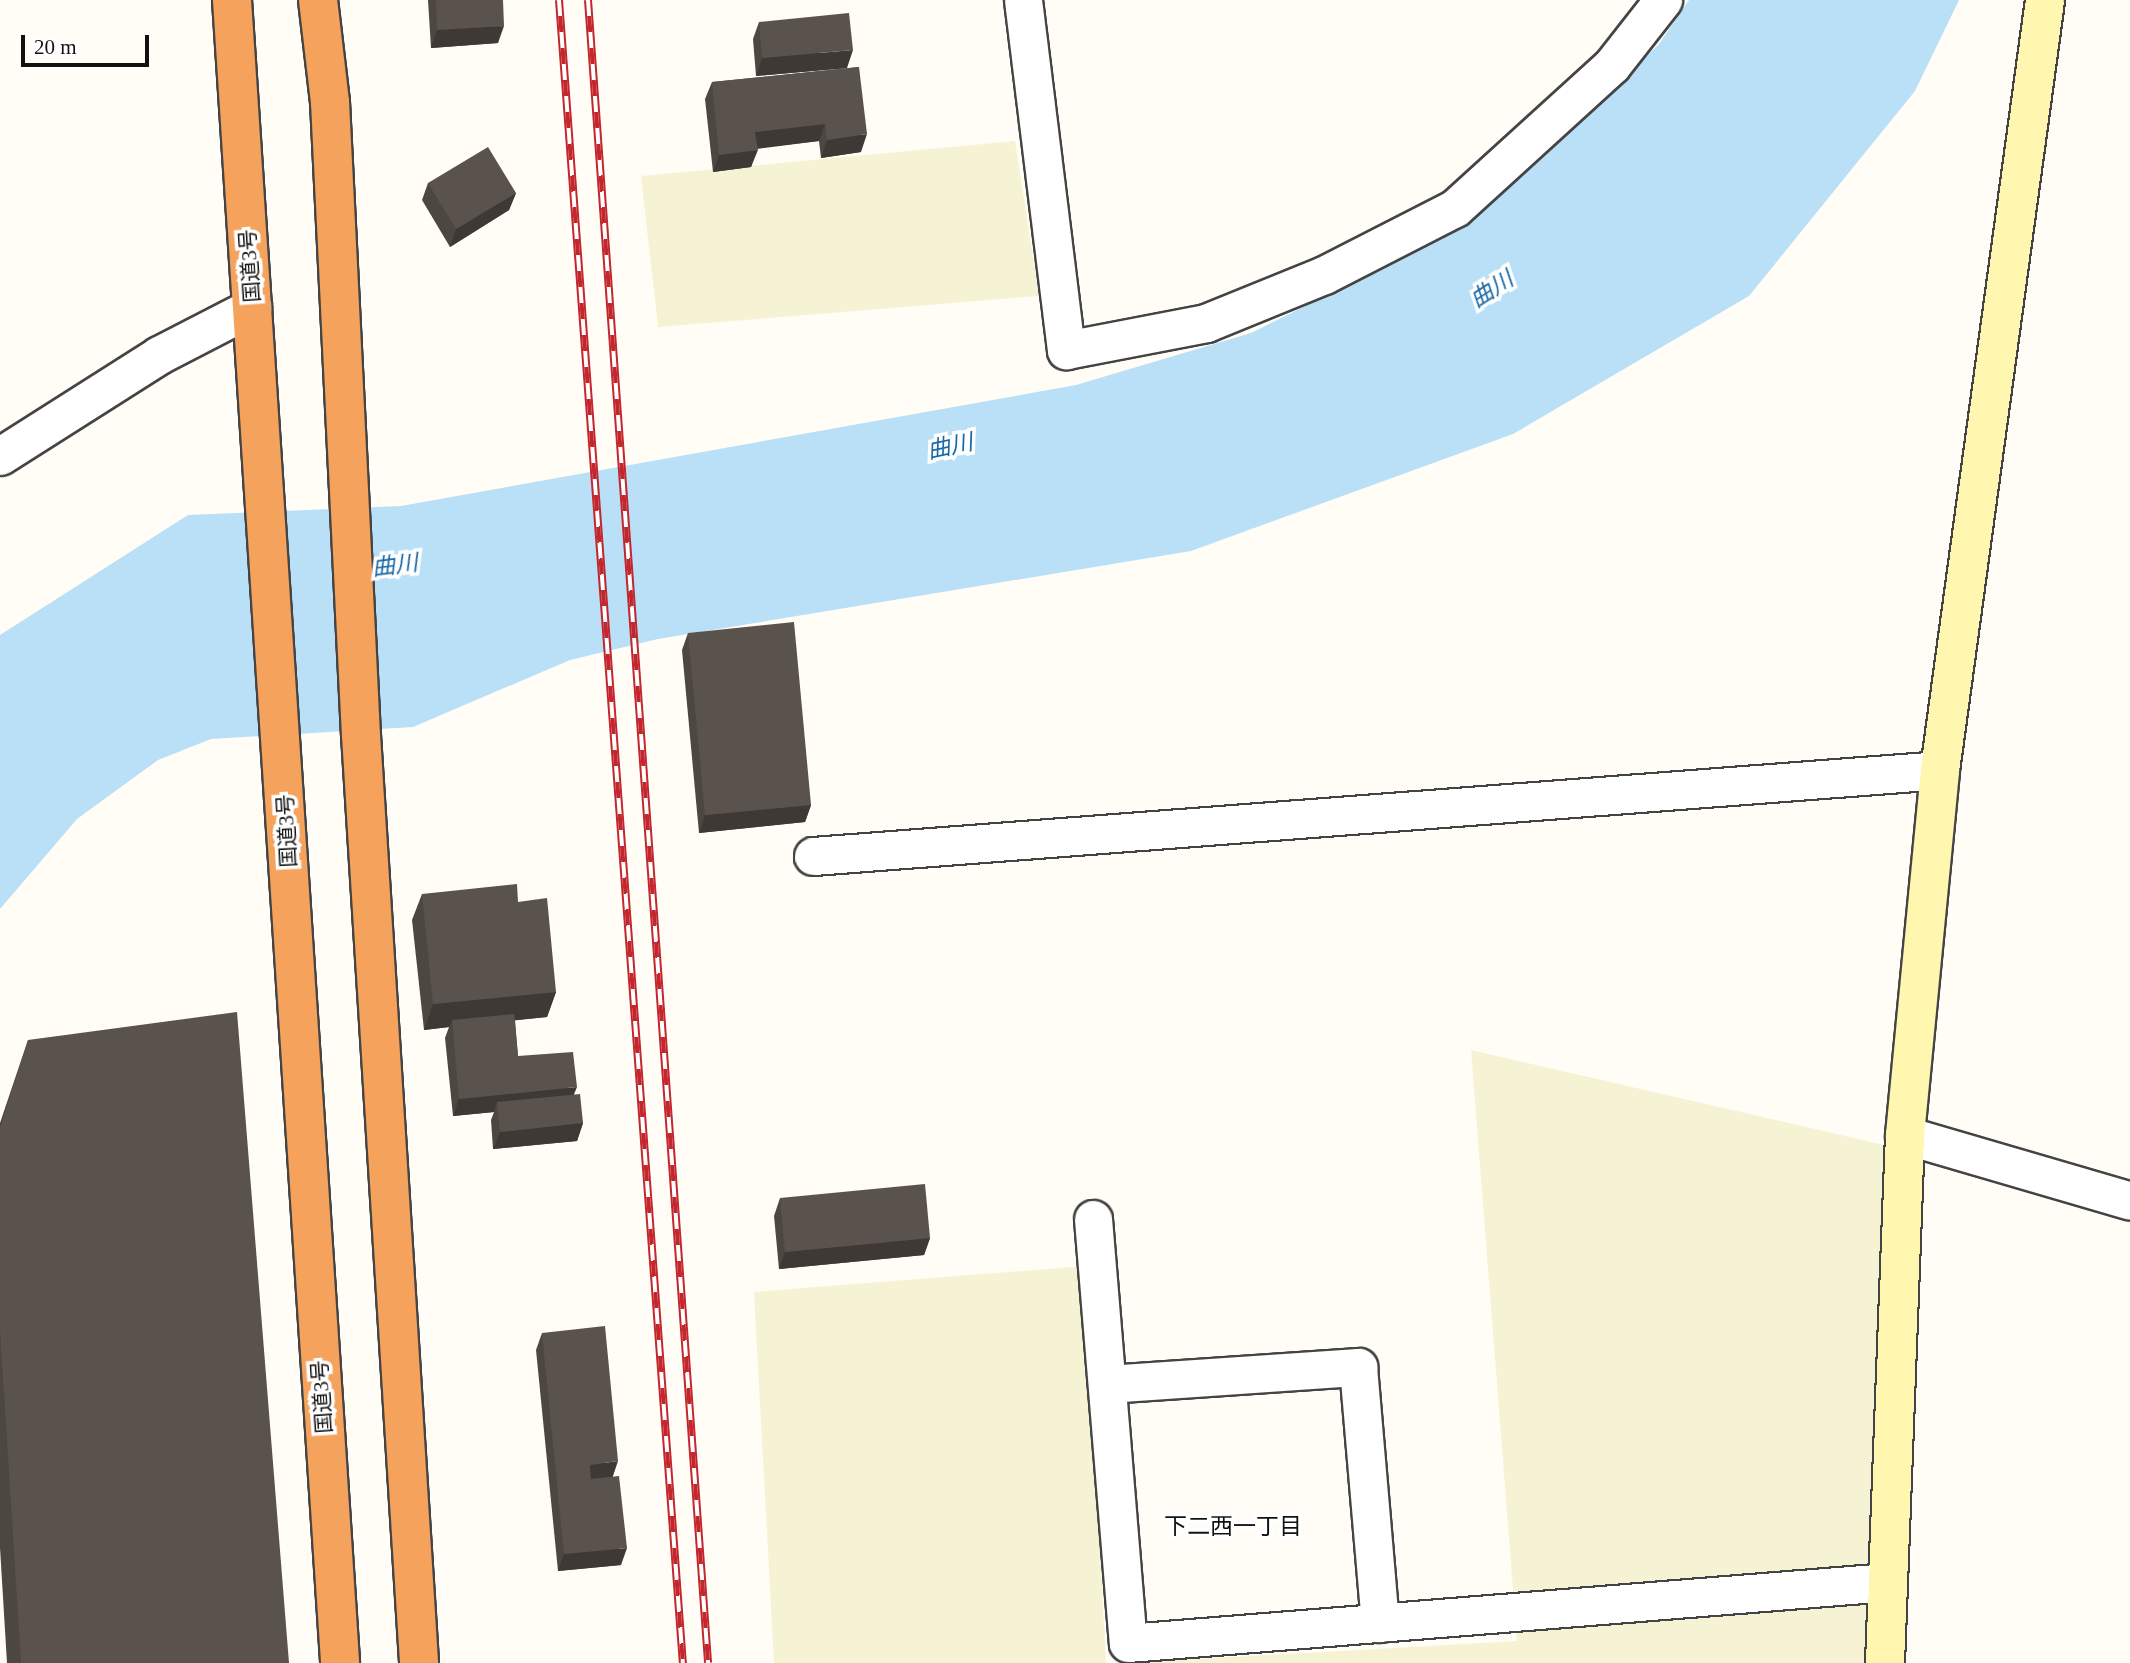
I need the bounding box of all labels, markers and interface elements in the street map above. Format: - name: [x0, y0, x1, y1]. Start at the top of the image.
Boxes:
- scale bar: [24, 21, 152, 65]
- text: 20 m: [34, 35, 77, 59]
- street label: 国道3号: [235, 228, 265, 304]
- water label: 曲川: [1465, 266, 1519, 314]
- water label: 曲川: [925, 429, 975, 465]
- water label: 曲川: [370, 549, 420, 583]
- street label: 国道3号: [272, 794, 302, 868]
- street label: 国道3号: [307, 1359, 337, 1435]
- district label: 下二西一丁目: [1164, 1513, 1302, 1541]

